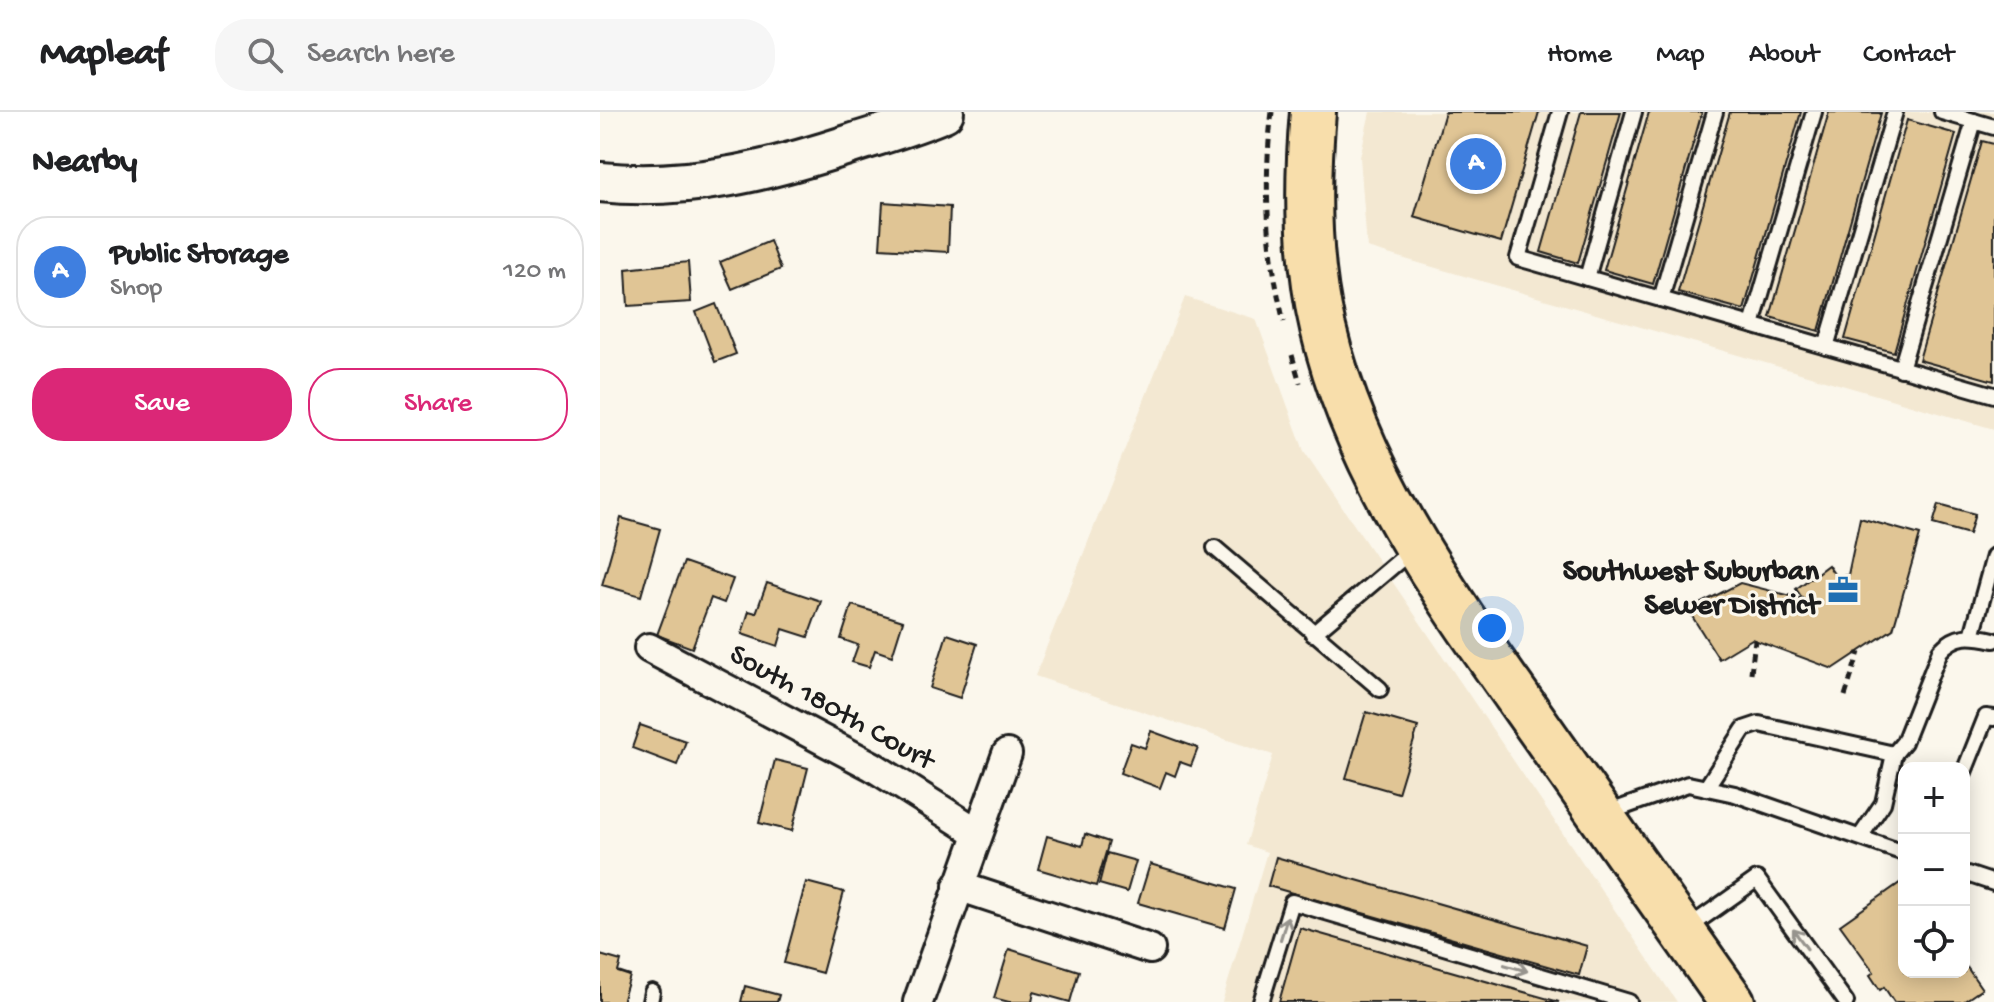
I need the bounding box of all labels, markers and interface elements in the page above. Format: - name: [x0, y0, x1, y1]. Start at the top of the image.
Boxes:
- search box: [215, 19, 775, 91]
- text: Mapleaf: [40, 33, 167, 77]
- icon: search: [243, 33, 287, 77]
- text: Search here: [307, 38, 455, 73]
- text: Home: [1547, 39, 1612, 72]
- text: Map: [1656, 39, 1705, 72]
- text: About: [1749, 39, 1819, 72]
- text: Contact: [1863, 39, 1954, 72]
- pin: A: [1450, 134, 1502, 194]
- text: Nearby: [32, 144, 137, 184]
- text: Public Storage: [110, 239, 288, 274]
- text: A: [52, 257, 68, 288]
- text: 120 m: [503, 257, 566, 288]
- text: Shop: [110, 274, 162, 305]
- button: Save: [32, 368, 292, 441]
- button: Share: [308, 368, 568, 441]
- place label: Southwest Suburban Sewer District: [1563, 556, 1822, 625]
- office icon: Southwest Suburban Sewer District: [1826, 573, 1860, 607]
- your location: [1472, 608, 1512, 648]
- street label: South 180th Court: [722, 638, 942, 781]
- map controls: [1898, 762, 1970, 978]
- button: +: [1898, 762, 1970, 834]
- button: −: [1898, 834, 1970, 906]
- button: locate: [1898, 906, 1970, 978]
- one-way arrow: [1277, 915, 1292, 941]
- one-way arrow: [1792, 928, 1809, 950]
- one-way arrow: [1502, 961, 1528, 976]

